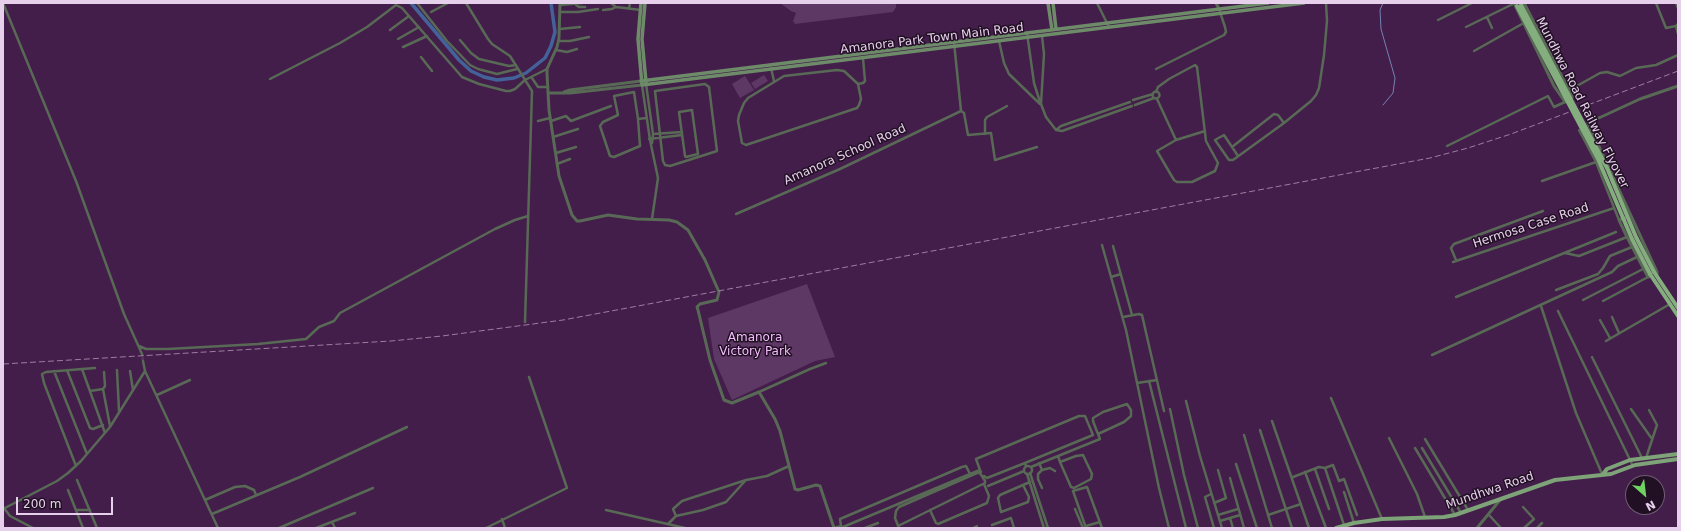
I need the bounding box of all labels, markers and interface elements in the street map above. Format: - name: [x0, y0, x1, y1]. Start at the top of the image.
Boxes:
- street label: Mundhwa Road Railway Flyover: [1532, 15, 1632, 191]
- street label: Amanora Park Town Main Road: [840, 21, 1024, 57]
- street label: Amanora School Road: [782, 122, 908, 188]
- street label: Hermosa Case Road: [1471, 200, 1591, 252]
- park label: Amanora Victory Park: [719, 331, 791, 359]
- street label: Mundhwa Road: [1444, 469, 1536, 513]
- north arrow: [1625, 475, 1665, 515]
- scale bar: [18, 489, 115, 515]
- text: 200 m: [23, 497, 61, 511]
- text: N: [1643, 497, 1658, 513]

